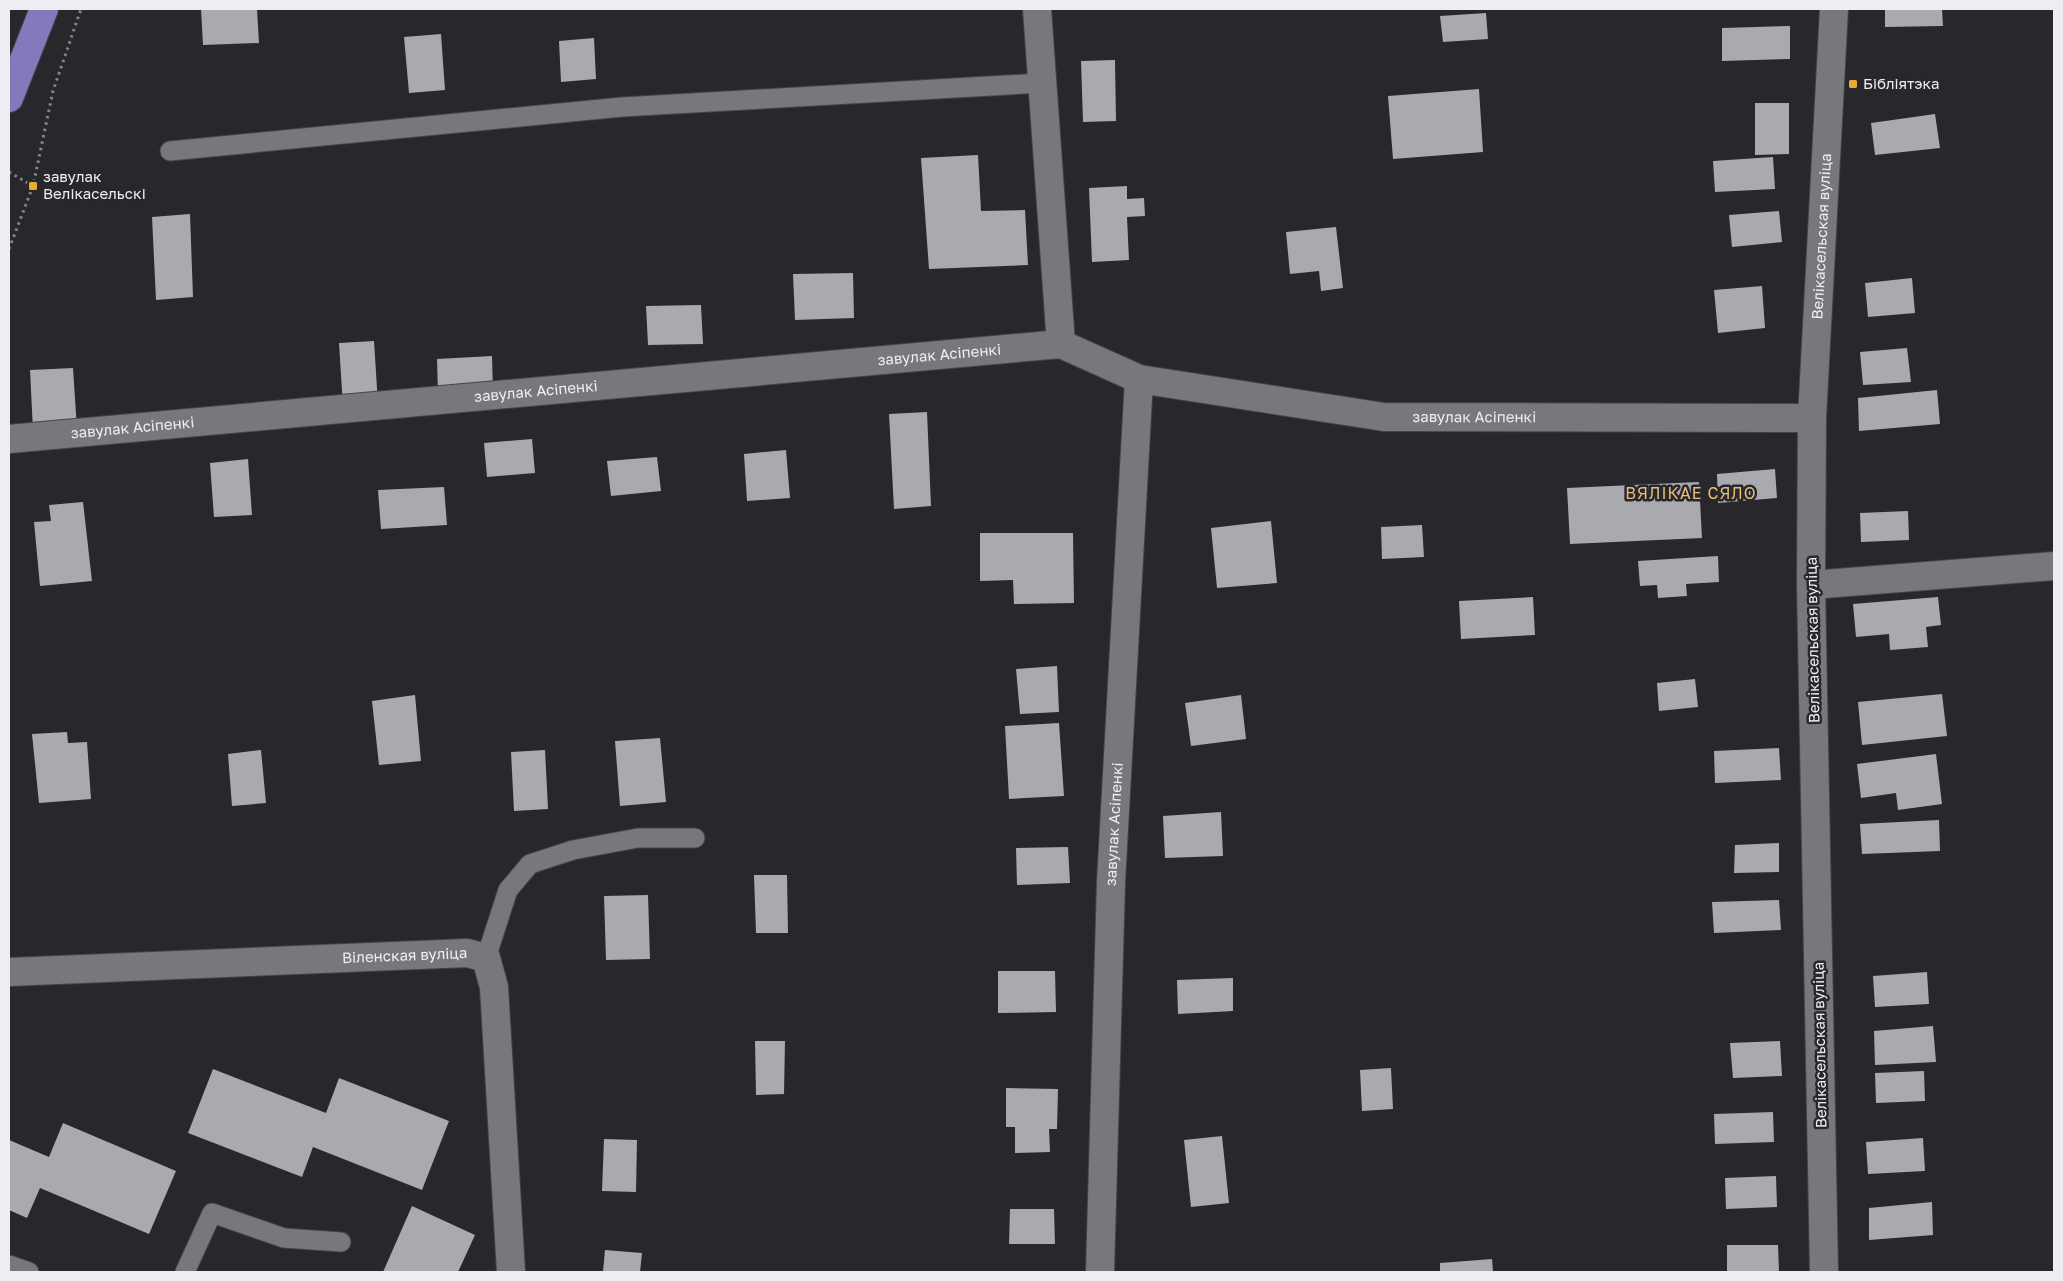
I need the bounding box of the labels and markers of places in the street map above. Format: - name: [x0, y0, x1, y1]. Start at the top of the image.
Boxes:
- place label: Бібліятэка: [1863, 74, 1939, 92]
- marker: Бібліятэка: [1847, 78, 1859, 90]
- place label: завулак Велікасельскі: [43, 167, 146, 202]
- marker: завулак Велікасельскі: [27, 180, 39, 192]

